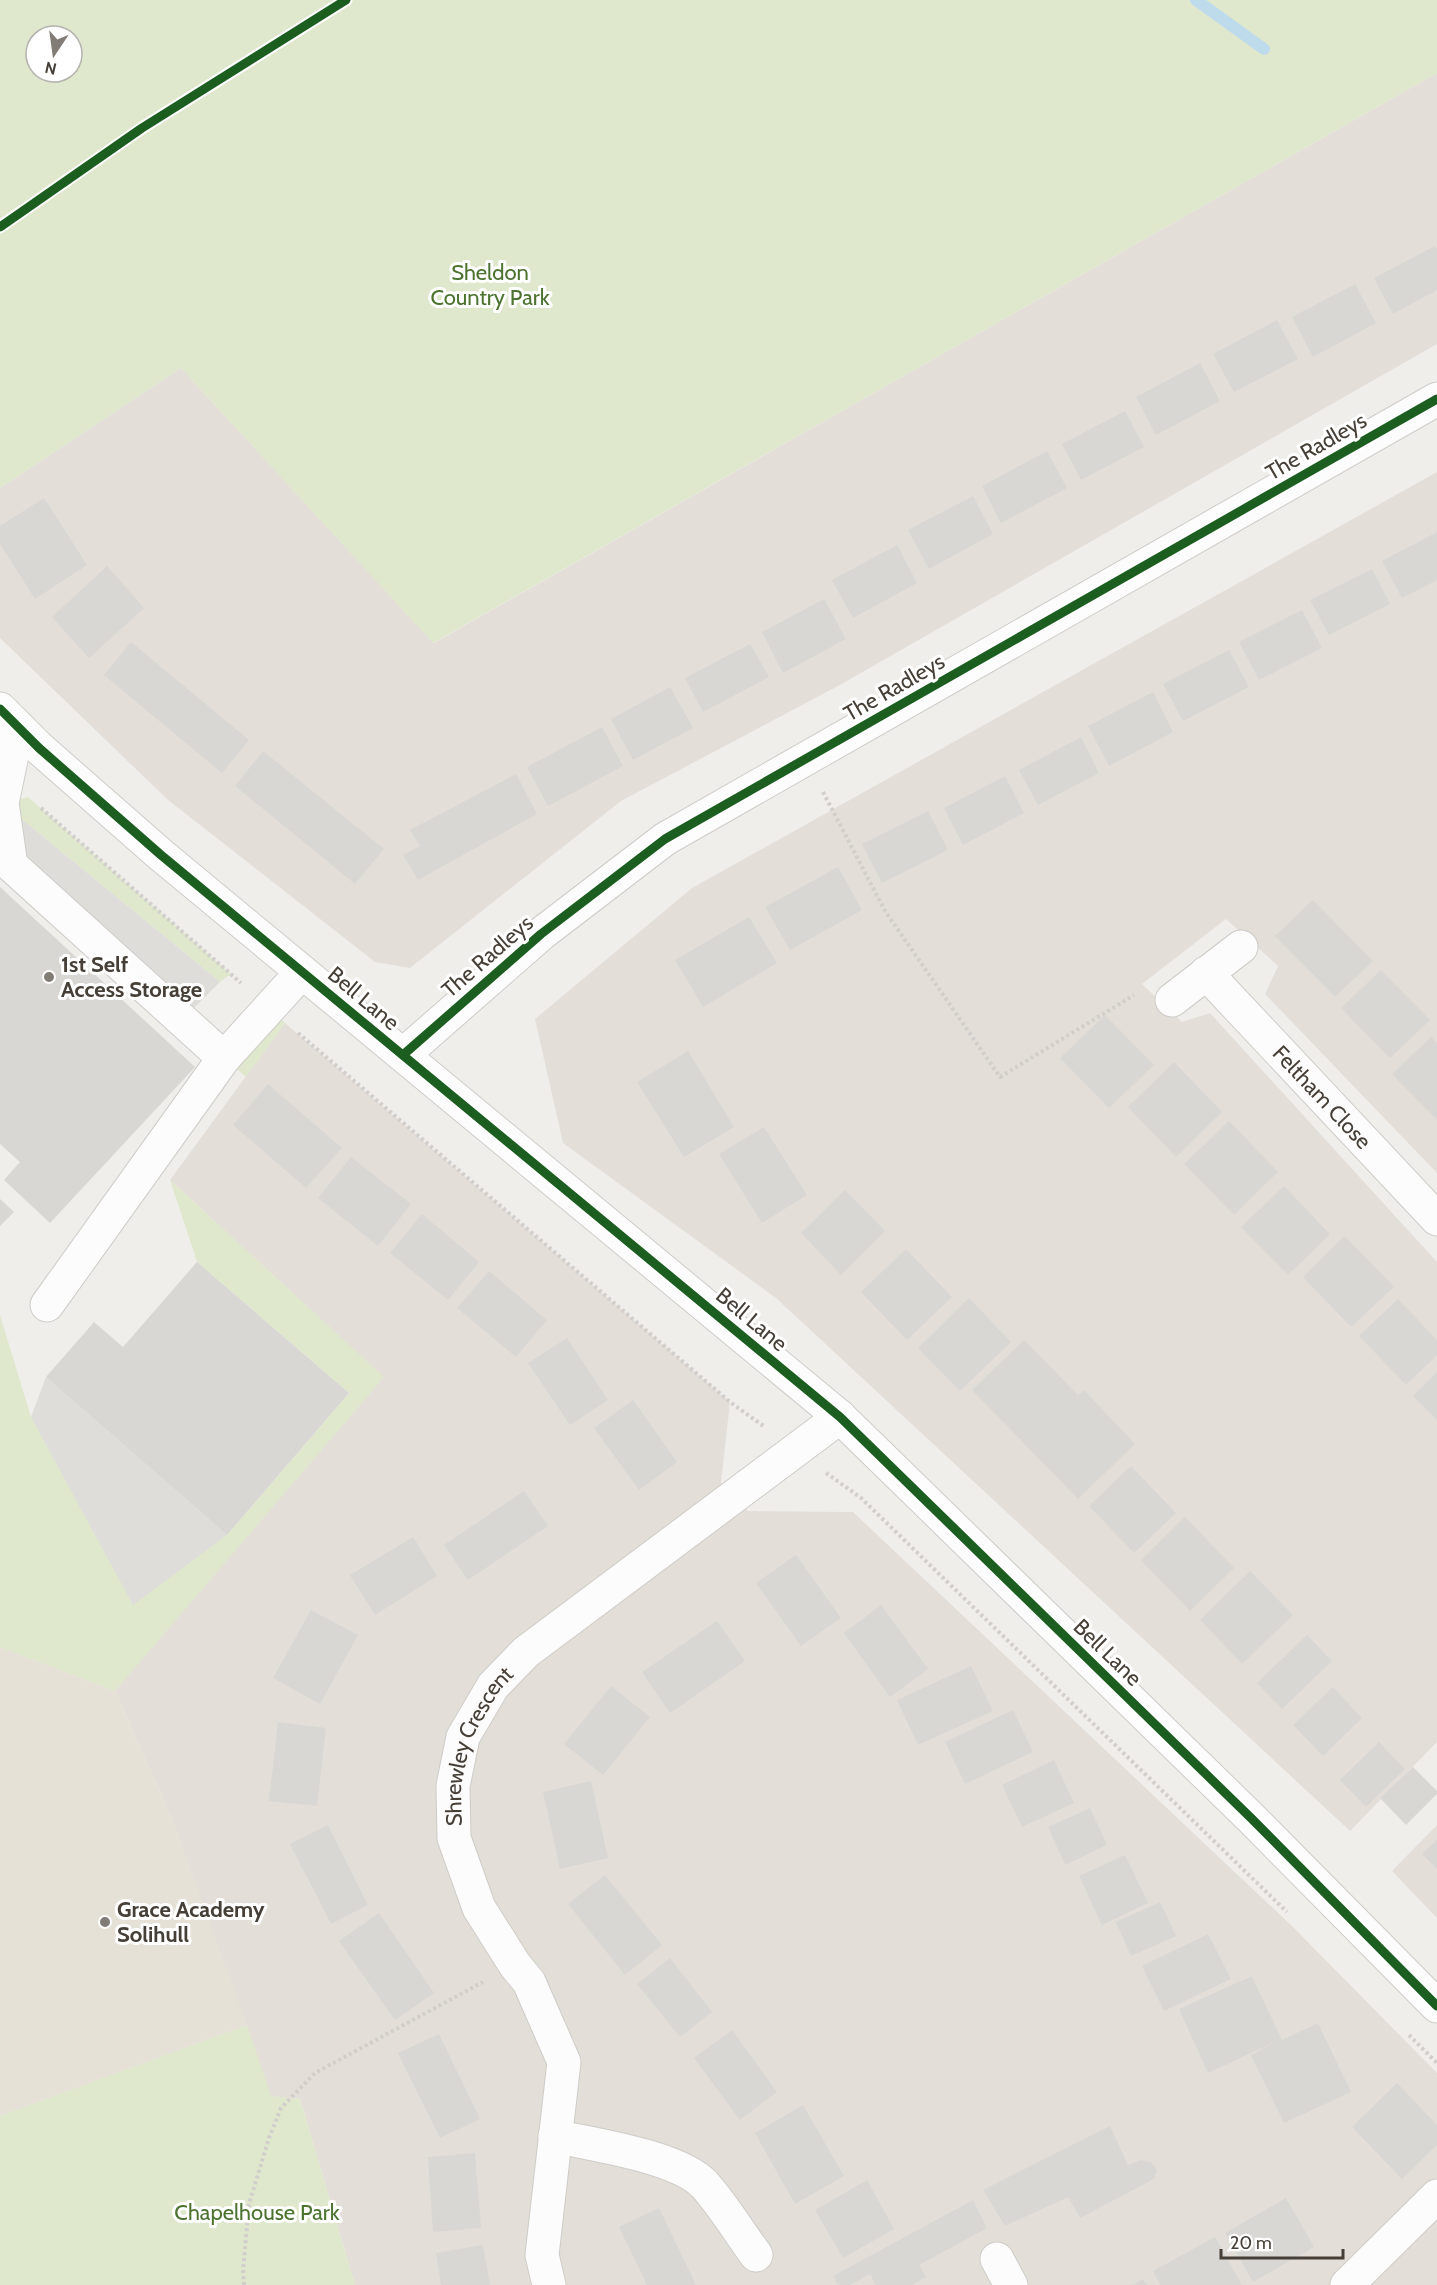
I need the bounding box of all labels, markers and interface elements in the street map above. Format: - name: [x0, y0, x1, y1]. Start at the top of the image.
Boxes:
- north arrow: [24, 24, 84, 84]
- text: N: [43, 58, 58, 79]
- park label: Sheldon Country Park: [430, 259, 550, 311]
- street label: The Radleys: [1261, 407, 1372, 486]
- street label: The Radleys: [839, 648, 950, 727]
- street label: The Radleys: [436, 909, 538, 1003]
- place label: 1st Self Access Storage: [61, 951, 202, 1003]
- street label: Bell Lane: [322, 961, 405, 1036]
- marker: 1st Self Access Storage: [42, 970, 56, 984]
- street label: Feltham Close: [1267, 1040, 1377, 1155]
- street label: Bell Lane: [710, 1282, 793, 1357]
- street label: Bell Lane: [1068, 1613, 1148, 1692]
- street label: Shrewley Crescent: [440, 1660, 519, 1826]
- place label: Grace Academy Solihull: [117, 1896, 265, 1948]
- marker: Grace Academy Solihull: [98, 1915, 112, 1929]
- park label: Chapelhouse Park: [174, 2199, 340, 2226]
- scale bar: [1221, 2222, 1342, 2260]
- text: 20 m: [1230, 2232, 1272, 2254]

